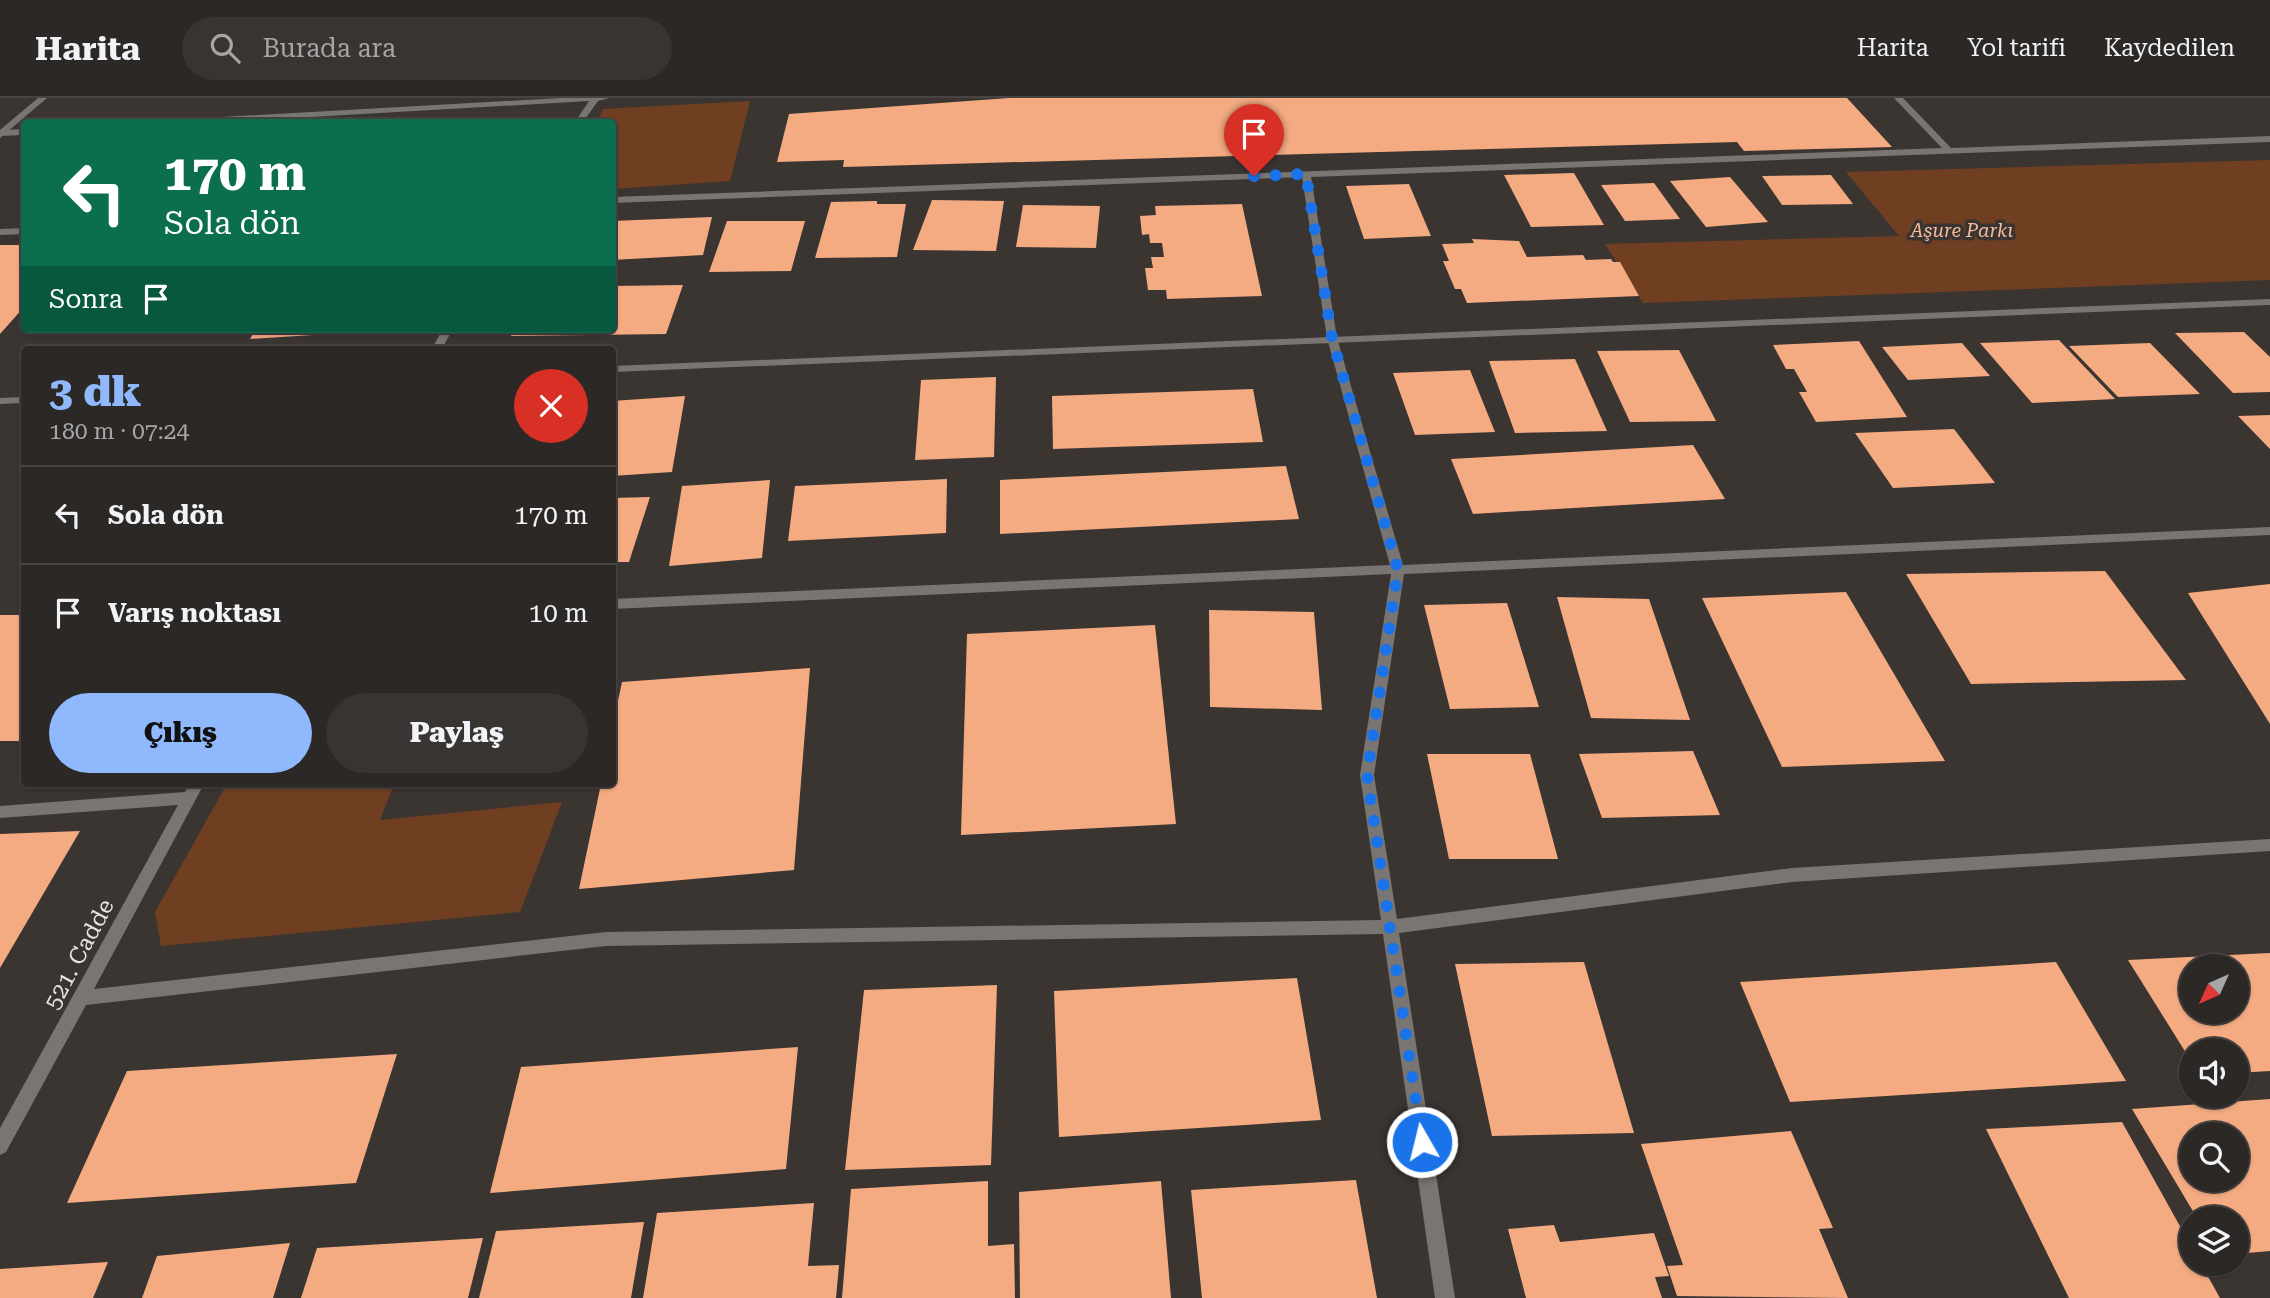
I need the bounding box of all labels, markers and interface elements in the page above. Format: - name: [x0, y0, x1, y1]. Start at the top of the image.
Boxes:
- search box: [182, 17, 672, 80]
- text: Harita: [35, 29, 140, 68]
- icon: search: [206, 29, 244, 67]
- text: Burada ara: [262, 33, 396, 63]
- text: Harita: [1857, 34, 1929, 62]
- text: Yol tarifi: [1967, 34, 2066, 62]
- text: Kaydedilen: [2104, 34, 2235, 62]
- pin: [1224, 104, 1284, 176]
- icon: arrive: [1235, 115, 1273, 153]
- text: 170 m: [164, 145, 306, 202]
- icon: left: [49, 147, 140, 238]
- text: Sola dön: [164, 204, 300, 242]
- park label: Aşure Parkı: [1910, 219, 2013, 242]
- icon: arrive: [137, 280, 175, 318]
- text: Sonra: [49, 284, 123, 314]
- text: 3 dk: [49, 367, 141, 416]
- button: close: [514, 369, 588, 443]
- text: 180 m · 07:24: [49, 418, 189, 445]
- icon: left: [49, 496, 87, 534]
- text: Sola dön: [108, 500, 224, 530]
- text: 170 m: [514, 500, 588, 530]
- icon: arrive: [49, 594, 87, 632]
- text: Varış noktası: [108, 598, 281, 628]
- text: 10 m: [529, 598, 588, 628]
- button: Çıkış: [49, 693, 312, 773]
- button: Paylaş: [326, 693, 588, 773]
- street label: 521. Cadde: [39, 894, 120, 1014]
- north arrow: [2179, 954, 2249, 1024]
- map controls: [2179, 954, 2249, 1276]
- button: sound: [2179, 1038, 2249, 1108]
- position arrow: [1385, 1105, 1459, 1179]
- button: search: [2179, 1122, 2249, 1192]
- button: layers: [2179, 1206, 2249, 1276]

